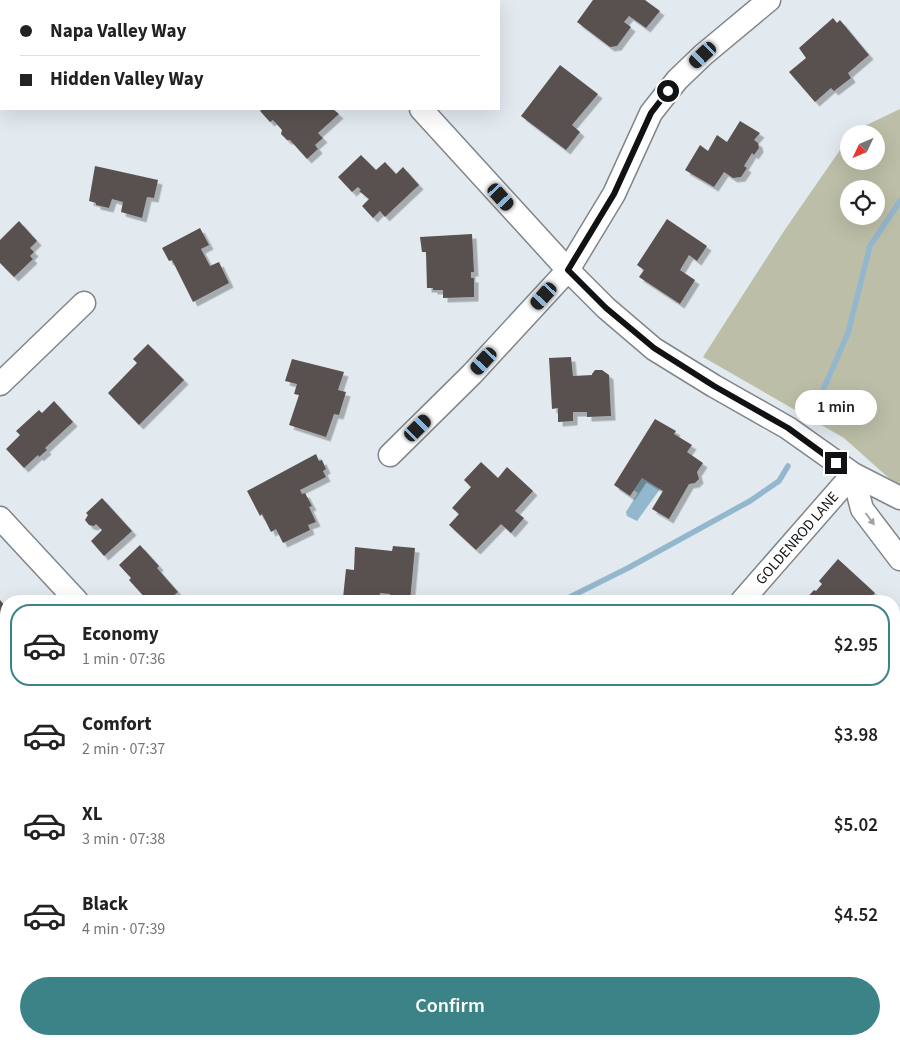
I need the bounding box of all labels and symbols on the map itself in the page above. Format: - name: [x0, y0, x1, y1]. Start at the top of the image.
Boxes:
- car: [686, 39, 719, 71]
- route start: [657, 80, 679, 102]
- north arrow: [840, 125, 885, 170]
- car: [485, 181, 516, 213]
- car: [528, 280, 559, 312]
- car: [468, 345, 499, 377]
- callout: 1 min: [795, 390, 877, 426]
- car: [402, 412, 433, 444]
- route end: [825, 452, 847, 474]
- street label: GOLDENROD LANE: [751, 487, 844, 589]
- one-way arrow: [864, 512, 875, 525]

